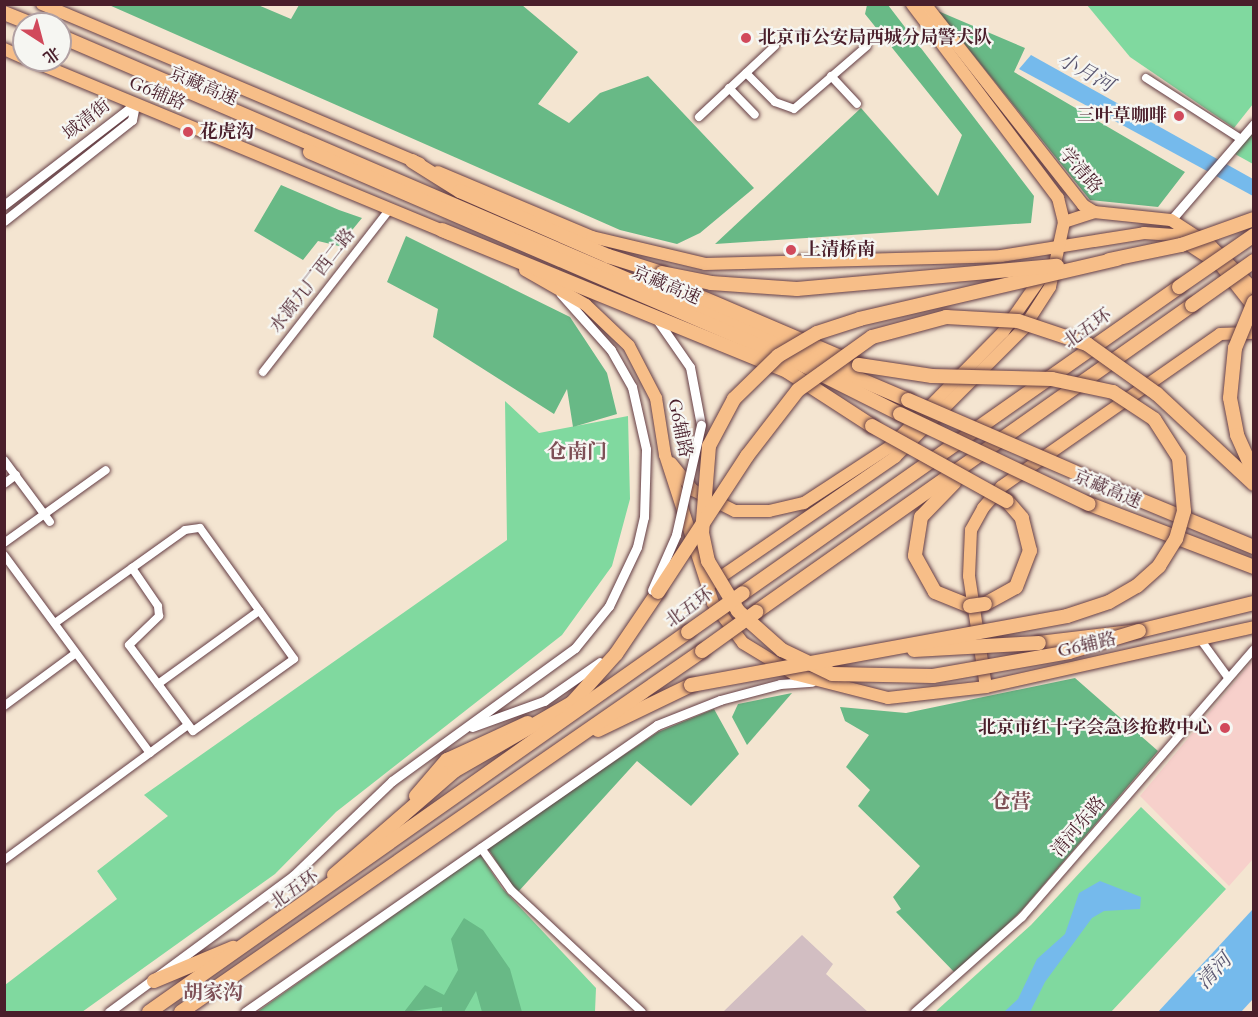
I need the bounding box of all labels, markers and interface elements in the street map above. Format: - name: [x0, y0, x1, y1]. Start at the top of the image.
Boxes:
- north arrow: [12, 12, 72, 72]
- place label: 北京市公安局西城分局警犬队: [758, 27, 992, 49]
- marker: 北京市公安局西城分局警犬队: [739, 31, 753, 45]
- text: 北: [38, 41, 64, 69]
- water label: 小月河: [1054, 47, 1118, 97]
- street label: 京藏高速: [166, 63, 240, 111]
- street label: G6辅路: [125, 72, 189, 116]
- street label: 域清街: [59, 95, 115, 145]
- place label: 三叶草咖啡: [1077, 105, 1167, 127]
- marker: 三叶草咖啡: [1172, 109, 1186, 123]
- place label: 花虎沟: [200, 121, 254, 143]
- marker: 花虎沟: [181, 125, 195, 139]
- street label: 学清路: [1054, 144, 1106, 198]
- street label: 水源九厂西二路: [266, 225, 360, 337]
- place label: 上清桥南: [803, 239, 875, 261]
- marker: 上清桥南: [784, 243, 798, 257]
- street label: 京藏高速: [629, 262, 703, 310]
- street label: 北五环: [1060, 305, 1116, 353]
- street label: G6辅路: [662, 397, 696, 459]
- district label: 仓南门: [547, 439, 607, 463]
- street label: 京藏高速: [1070, 466, 1144, 514]
- street label: 北五环: [662, 583, 718, 633]
- street label: G6辅路: [1056, 629, 1118, 663]
- place label: 北京市红十字会急诊抢救中心: [978, 717, 1212, 739]
- marker: 北京市红十字会急诊抢救中心: [1216, 719, 1234, 737]
- district label: 仓营: [991, 789, 1031, 813]
- street label: 清河东路: [1048, 792, 1110, 862]
- street label: 北五环: [267, 866, 323, 914]
- water label: 清河: [1192, 948, 1236, 994]
- district label: 胡家沟: [183, 980, 243, 1004]

